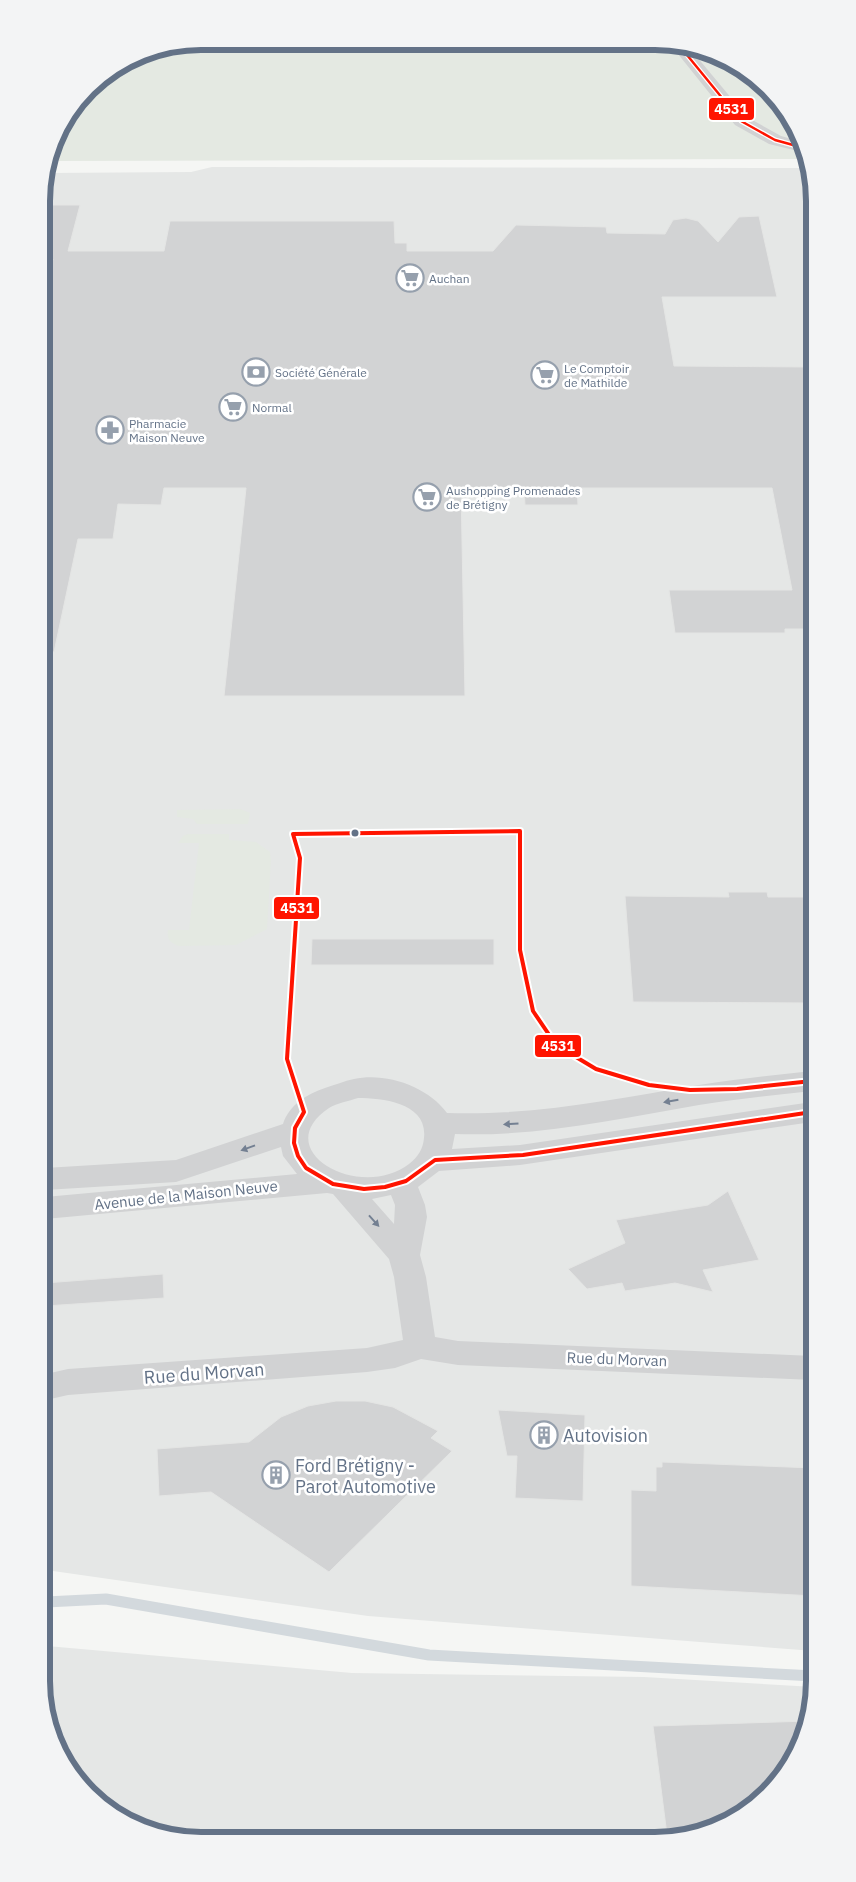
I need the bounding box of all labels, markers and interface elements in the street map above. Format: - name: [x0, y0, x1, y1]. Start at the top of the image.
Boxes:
- line badge: 4531: [708, 97, 755, 121]
- text: 4531: [714, 100, 748, 118]
- supermarket icon: Auchan: [395, 263, 425, 293]
- place label: Auchan: [429, 271, 470, 286]
- bank icon: Société Générale: [241, 357, 271, 387]
- supermarket icon: Le Comptoir de Mathilde: [530, 360, 560, 390]
- place label: Le Comptoir de Mathilde: [564, 361, 630, 390]
- place label: Société Générale: [275, 365, 367, 380]
- supermarket icon: Normal: [218, 392, 248, 422]
- place label: Normal: [252, 400, 292, 415]
- pharmacy icon: Pharmacie Maison Neuve: [95, 415, 125, 445]
- place label: Pharmacie Maison Neuve: [129, 416, 205, 445]
- supermarket icon: Aushopping Promenades de Brétigny: [412, 482, 442, 512]
- place label: Aushopping Promenades de Brétigny: [446, 483, 581, 512]
- unlabelled marker: [350, 828, 360, 838]
- line badge: 4531: [273, 896, 320, 920]
- text: 4531: [280, 899, 314, 917]
- line badge: 4531: [534, 1034, 582, 1058]
- text: 4531: [541, 1037, 575, 1055]
- one-way arrow: [663, 1097, 679, 1105]
- one-way arrow: [502, 1120, 518, 1128]
- one-way arrow: [240, 1145, 255, 1152]
- street label: Avenue de la Maison Neuve: [93, 1176, 279, 1214]
- one-way arrow: [368, 1214, 380, 1226]
- street label: Rue du Morvan: [566, 1348, 668, 1370]
- street label: Rue du Morvan: [143, 1357, 265, 1389]
- building icon: Autovision: [529, 1420, 559, 1450]
- place label: Autovision: [563, 1424, 648, 1447]
- place label: Ford Brétigny - Parot Automotive: [295, 1454, 436, 1498]
- building icon: Ford Brétigny - Parot Automotive: [261, 1460, 291, 1490]

